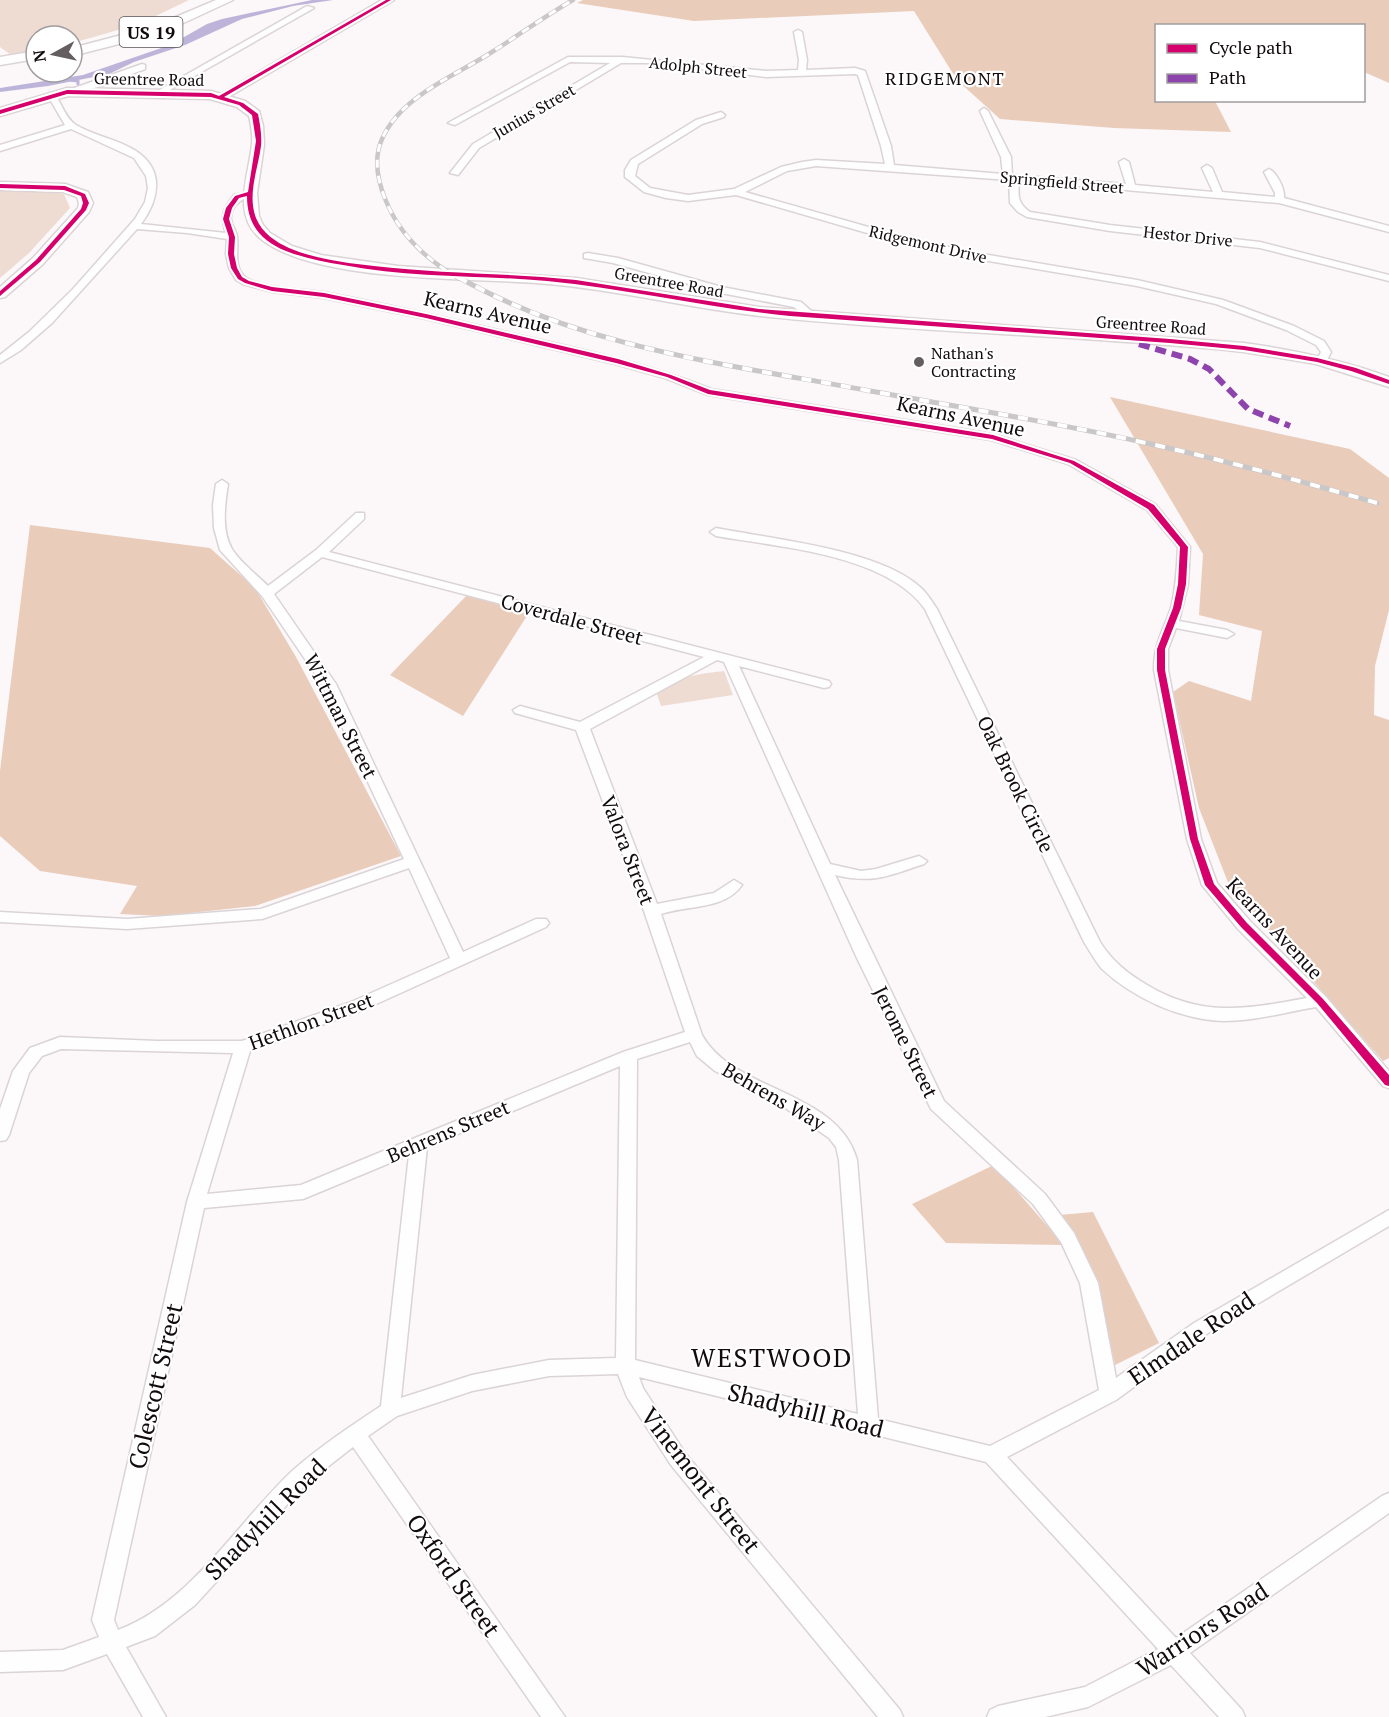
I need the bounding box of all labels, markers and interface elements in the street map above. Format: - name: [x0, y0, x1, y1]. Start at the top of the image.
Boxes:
- road number: US 19: [120, 17, 182, 47]
- north arrow: [24, 24, 84, 84]
- legend: [1155, 24, 1365, 102]
- text: Cycle path: [1209, 35, 1293, 59]
- text: N: [27, 49, 51, 64]
- street label: Adolph Street: [648, 51, 748, 83]
- text: Path: [1209, 65, 1246, 89]
- district label: RIDGEMONT: [885, 66, 1005, 90]
- street label: Greentree Road: [94, 67, 205, 91]
- street label: Junius Street: [489, 79, 579, 143]
- street label: Springfield Street: [999, 166, 1125, 198]
- street label: Ridgemont Drive: [867, 220, 989, 268]
- street label: Hestor Drive: [1142, 220, 1234, 252]
- street label: Greentree Road: [613, 262, 725, 302]
- street label: Kearns Avenue: [421, 284, 555, 340]
- street label: Greentree Road: [1095, 310, 1207, 340]
- place label: Nathan's Contracting: [931, 342, 1016, 382]
- marker: Nathan's Contracting: [912, 355, 926, 369]
- street label: Kearns Avenue: [894, 389, 1028, 443]
- street label: Coverdale Street: [498, 587, 647, 651]
- street label: Wittman Street: [298, 649, 384, 784]
- street label: Oak Brook Circle: [971, 711, 1061, 857]
- street label: Valora Street: [595, 791, 661, 909]
- street label: Kearns Avenue: [1221, 871, 1329, 985]
- street label: Jerome Street: [867, 982, 945, 1103]
- street label: Hethlon Street: [245, 986, 378, 1056]
- street label: Behrens Way: [718, 1056, 831, 1137]
- street label: Behrens Street: [383, 1093, 514, 1169]
- street label: Elmdale Road: [1122, 1284, 1260, 1392]
- street label: Colescott Street: [120, 1300, 190, 1472]
- district label: WESTWOOD: [691, 1340, 853, 1374]
- street label: Shadyhill Road: [725, 1375, 887, 1445]
- street label: Vinemont Street: [634, 1400, 768, 1560]
- street label: Shadyhill Road: [197, 1451, 333, 1587]
- street label: Oxford Street: [400, 1507, 508, 1643]
- street label: Warriors Road: [1130, 1574, 1274, 1684]

